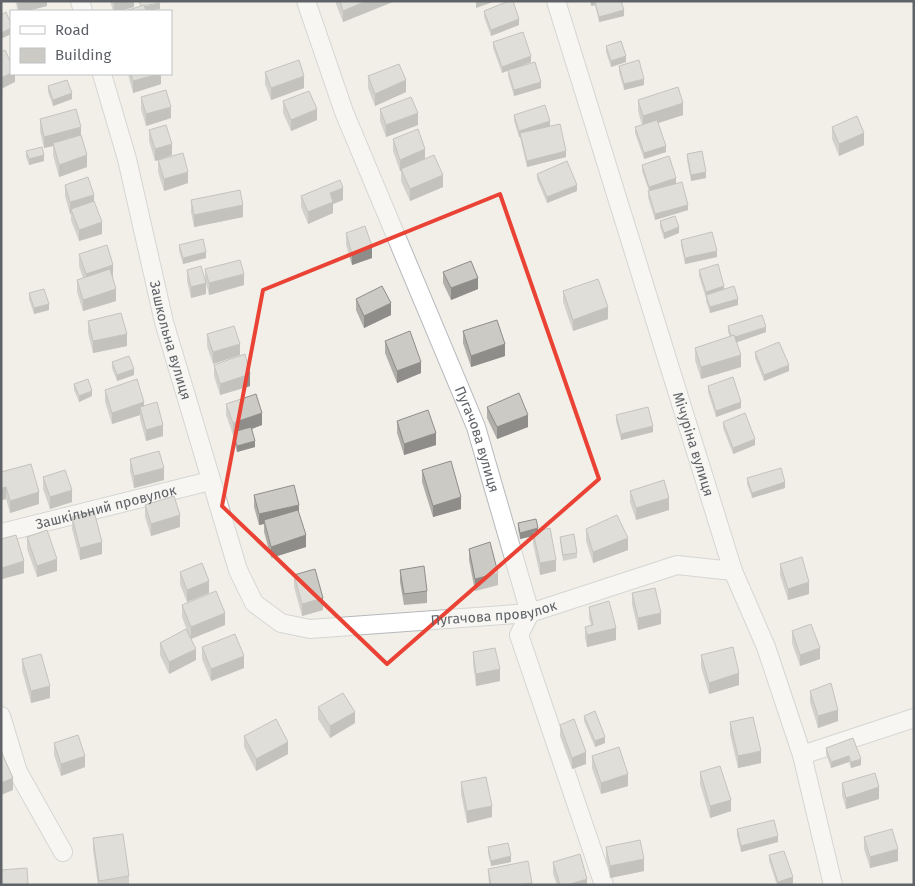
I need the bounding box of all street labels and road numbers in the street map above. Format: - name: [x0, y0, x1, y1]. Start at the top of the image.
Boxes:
- street label: Зашкольна вулиця: [146, 279, 195, 402]
- street label: Пугачова вулиця: [451, 384, 503, 494]
- street label: Мічуріна вулиця: [669, 390, 718, 498]
- street label: Зашкільний провулок: [34, 481, 179, 533]
- street label: Пугачова провулок: [430, 596, 560, 629]

